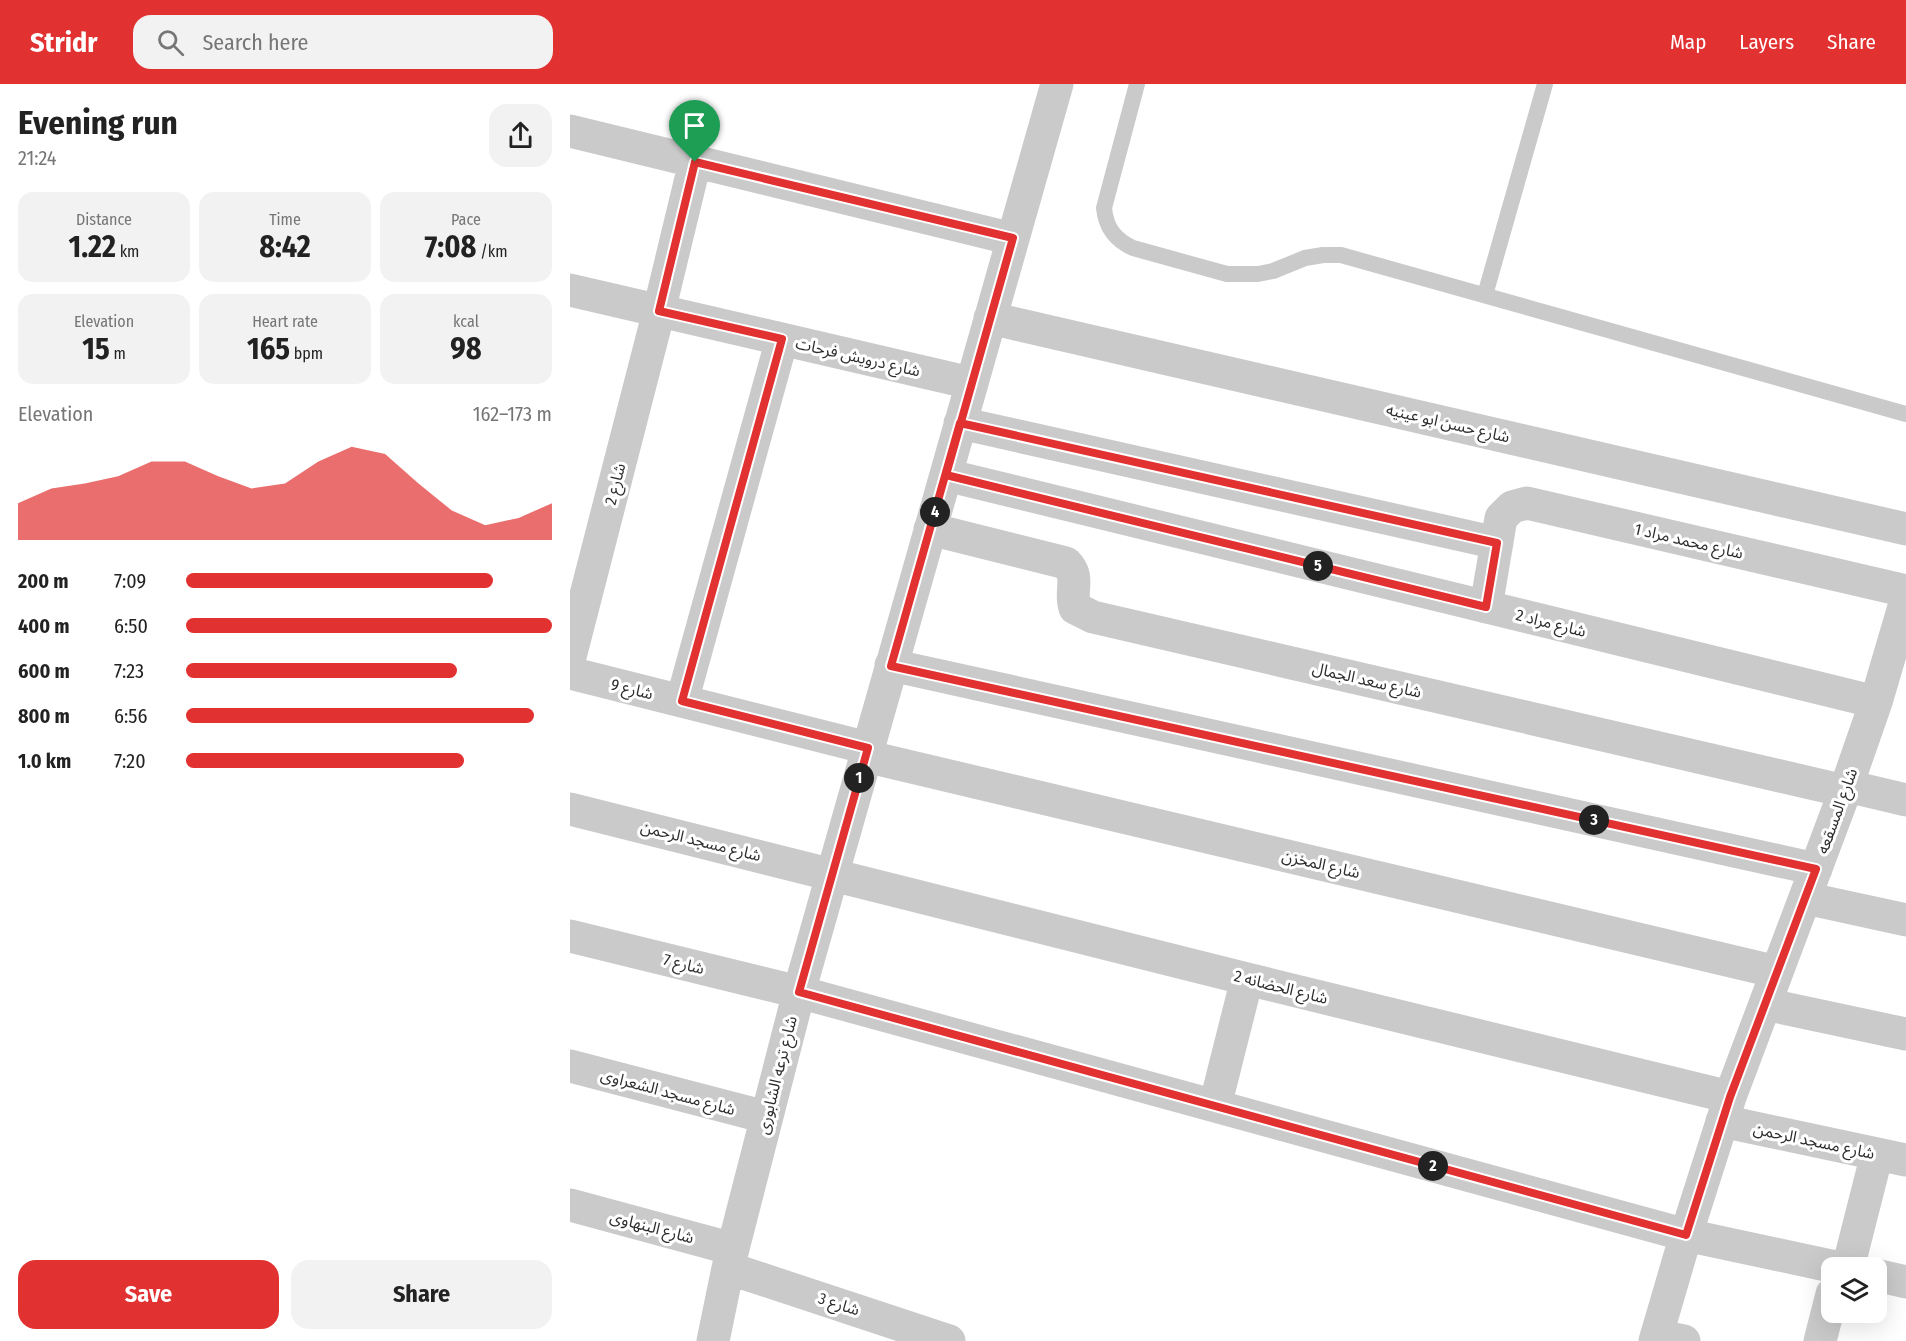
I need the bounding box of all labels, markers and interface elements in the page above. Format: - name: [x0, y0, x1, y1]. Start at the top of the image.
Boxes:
- search box: [133, 15, 553, 69]
- text: Stridr: [30, 26, 97, 59]
- icon: search: [154, 26, 187, 59]
- text: Search here: [202, 29, 308, 56]
- text: Map: [1670, 29, 1706, 55]
- text: Layers: [1739, 29, 1794, 55]
- text: Share: [1827, 29, 1876, 55]
- pin: [669, 100, 720, 162]
- text: Evening run: [18, 103, 178, 143]
- button: share: [489, 104, 552, 167]
- icon: arrive: [678, 109, 711, 142]
- text: 21:24: [18, 146, 57, 170]
- text: Distance: [76, 210, 132, 229]
- text: Time: [269, 210, 301, 229]
- text: Pace: [451, 210, 481, 229]
- text: 1.22: [69, 229, 116, 265]
- text: 8:42: [259, 229, 311, 265]
- text: 7:08: [425, 229, 476, 265]
- text: km: [116, 242, 139, 261]
- text: /km: [476, 242, 507, 261]
- text: Elevation: [74, 312, 134, 331]
- text: Heart rate: [252, 312, 318, 331]
- text: kcal: [453, 312, 479, 331]
- text: 15: [82, 331, 110, 367]
- text: 165: [247, 331, 290, 367]
- text: 98: [450, 331, 482, 367]
- street label: شارع درويش فرحات: [793, 333, 922, 383]
- text: m: [110, 344, 126, 363]
- text: bpm: [290, 344, 323, 363]
- street label: شارع حسن ابو عينيه: [1384, 400, 1512, 449]
- text: Elevation: [18, 402, 93, 426]
- text: 162–173 m: [473, 402, 552, 426]
- street label: شارع 2: [601, 461, 632, 507]
- pin: 4: [920, 497, 950, 527]
- text: 4: [931, 502, 939, 521]
- street label: شارع محمد مراد 1: [1632, 519, 1745, 566]
- pin: 5: [1303, 551, 1333, 581]
- text: 5: [1314, 556, 1322, 575]
- text: 200 m: [18, 569, 69, 593]
- text: 7:09: [114, 569, 146, 593]
- street label: شارع مراد 2: [1513, 605, 1588, 644]
- text: 400 m: [18, 614, 70, 638]
- text: 6:50: [114, 614, 148, 638]
- street label: شارع سعد الجمال: [1310, 658, 1423, 705]
- text: 600 m: [18, 659, 70, 683]
- text: 7:23: [114, 659, 144, 683]
- street label: شارع 9: [608, 675, 655, 706]
- text: 800 m: [18, 704, 70, 728]
- text: 6:56: [114, 704, 147, 728]
- text: 1.0 km: [18, 749, 71, 773]
- text: 7:20: [114, 749, 146, 773]
- pin: 1: [844, 763, 874, 793]
- street label: شارع المسقعه: [1813, 766, 1864, 857]
- text: 1: [856, 768, 862, 787]
- pin: 3: [1579, 805, 1609, 835]
- text: 3: [1590, 810, 1598, 829]
- street label: شارع مسجد الرحمن: [638, 817, 763, 868]
- street label: شارع المخزن: [1279, 846, 1362, 885]
- street label: شارع 7: [661, 950, 706, 981]
- street label: شارع الحضانه 2: [1231, 966, 1330, 1011]
- street label: شارع ترعه الشابورى: [753, 1014, 804, 1137]
- street label: شارع مسجد الشعراوى: [598, 1065, 737, 1122]
- street label: شارع مسجد الرحمن: [1751, 1119, 1876, 1166]
- pin: 2: [1418, 1151, 1448, 1181]
- text: 2: [1429, 1156, 1437, 1175]
- street label: شارع البنهاوى: [607, 1207, 696, 1250]
- map controls: [1821, 1257, 1887, 1323]
- button: layers: [1821, 1257, 1887, 1323]
- button: Save: [18, 1260, 279, 1329]
- button: Share: [291, 1260, 552, 1329]
- street label: شارع 3: [815, 1288, 862, 1322]

